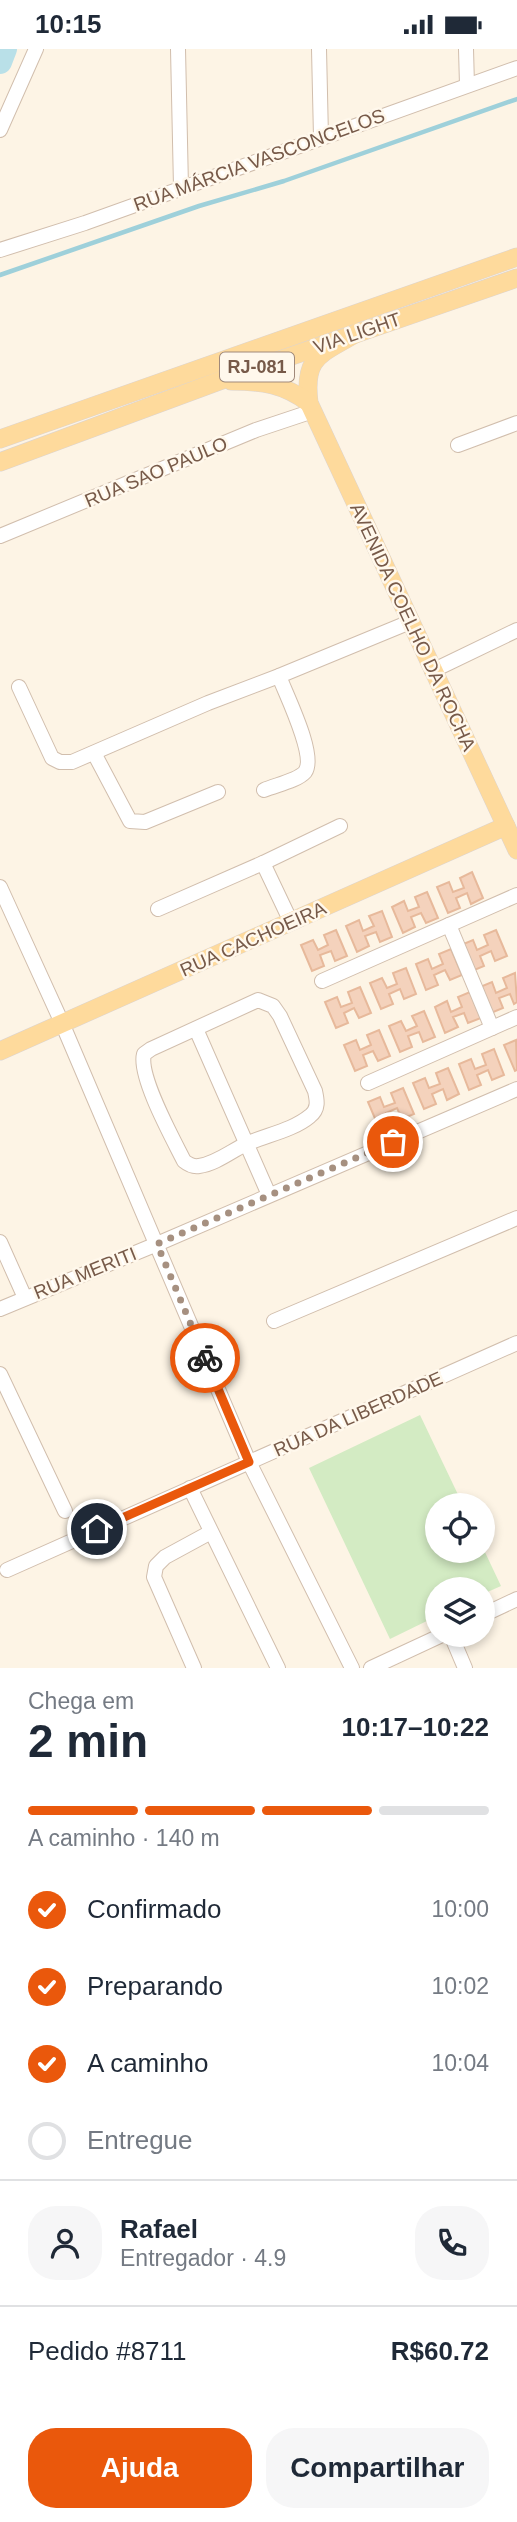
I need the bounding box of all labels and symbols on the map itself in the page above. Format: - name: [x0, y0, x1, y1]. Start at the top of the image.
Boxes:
- street label: RUA MÁRCIA VASCONCELOS: [131, 105, 387, 215]
- street label: VIA LIGHT: [311, 308, 404, 358]
- road number: RJ-081: [220, 353, 294, 381]
- street label: RUA SAO PAULO: [82, 432, 230, 512]
- street label: AVENIDA COELHO DA ROCHA: [346, 500, 480, 755]
- street label: RUA CACHOEIRA: [177, 897, 329, 981]
- pin: [363, 1112, 423, 1172]
- street label: RUA MERITI: [31, 1243, 139, 1303]
- courier: [170, 1323, 240, 1393]
- street label: RUA DA LIBERDADE: [270, 1367, 446, 1461]
- pin: [67, 1499, 127, 1559]

